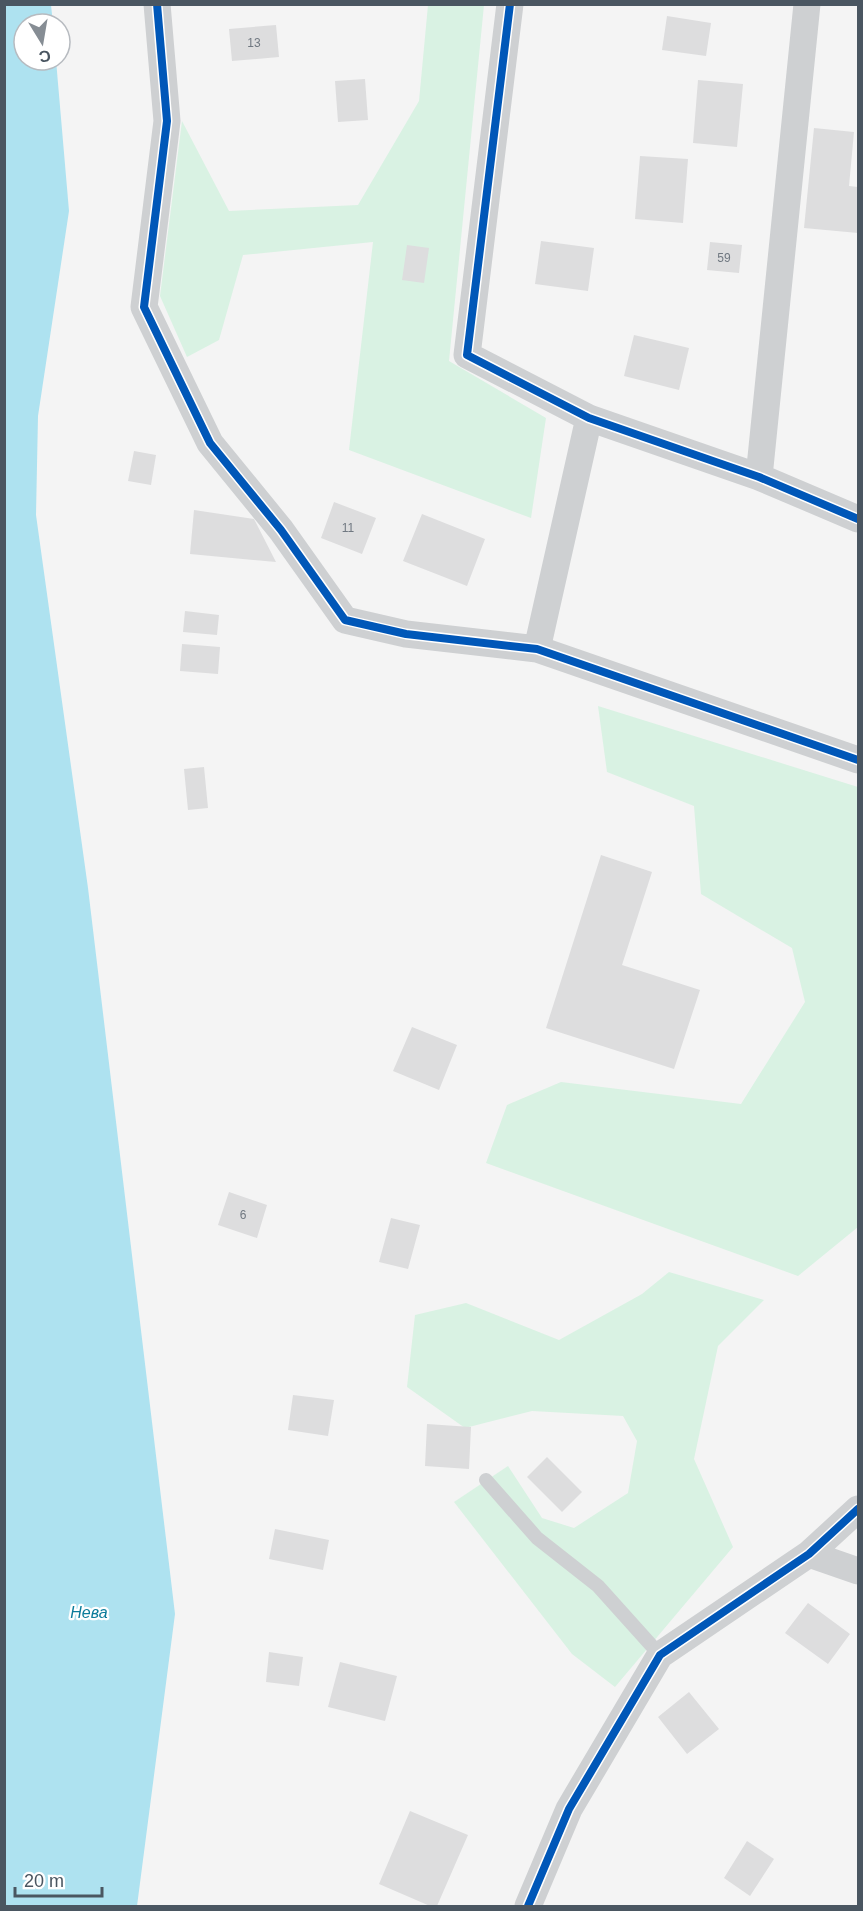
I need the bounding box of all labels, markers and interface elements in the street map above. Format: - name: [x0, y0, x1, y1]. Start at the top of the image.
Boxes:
- north arrow: [12, 12, 72, 72]
- house number: 13: [247, 36, 261, 50]
- text: С: [37, 47, 52, 66]
- house number: 59: [717, 251, 731, 265]
- house number: 11: [342, 521, 355, 535]
- house number: 6: [240, 1208, 247, 1222]
- water label: Нева: [70, 1604, 108, 1621]
- scale bar: [15, 1860, 102, 1898]
- text: 20 m: [24, 1871, 64, 1891]

